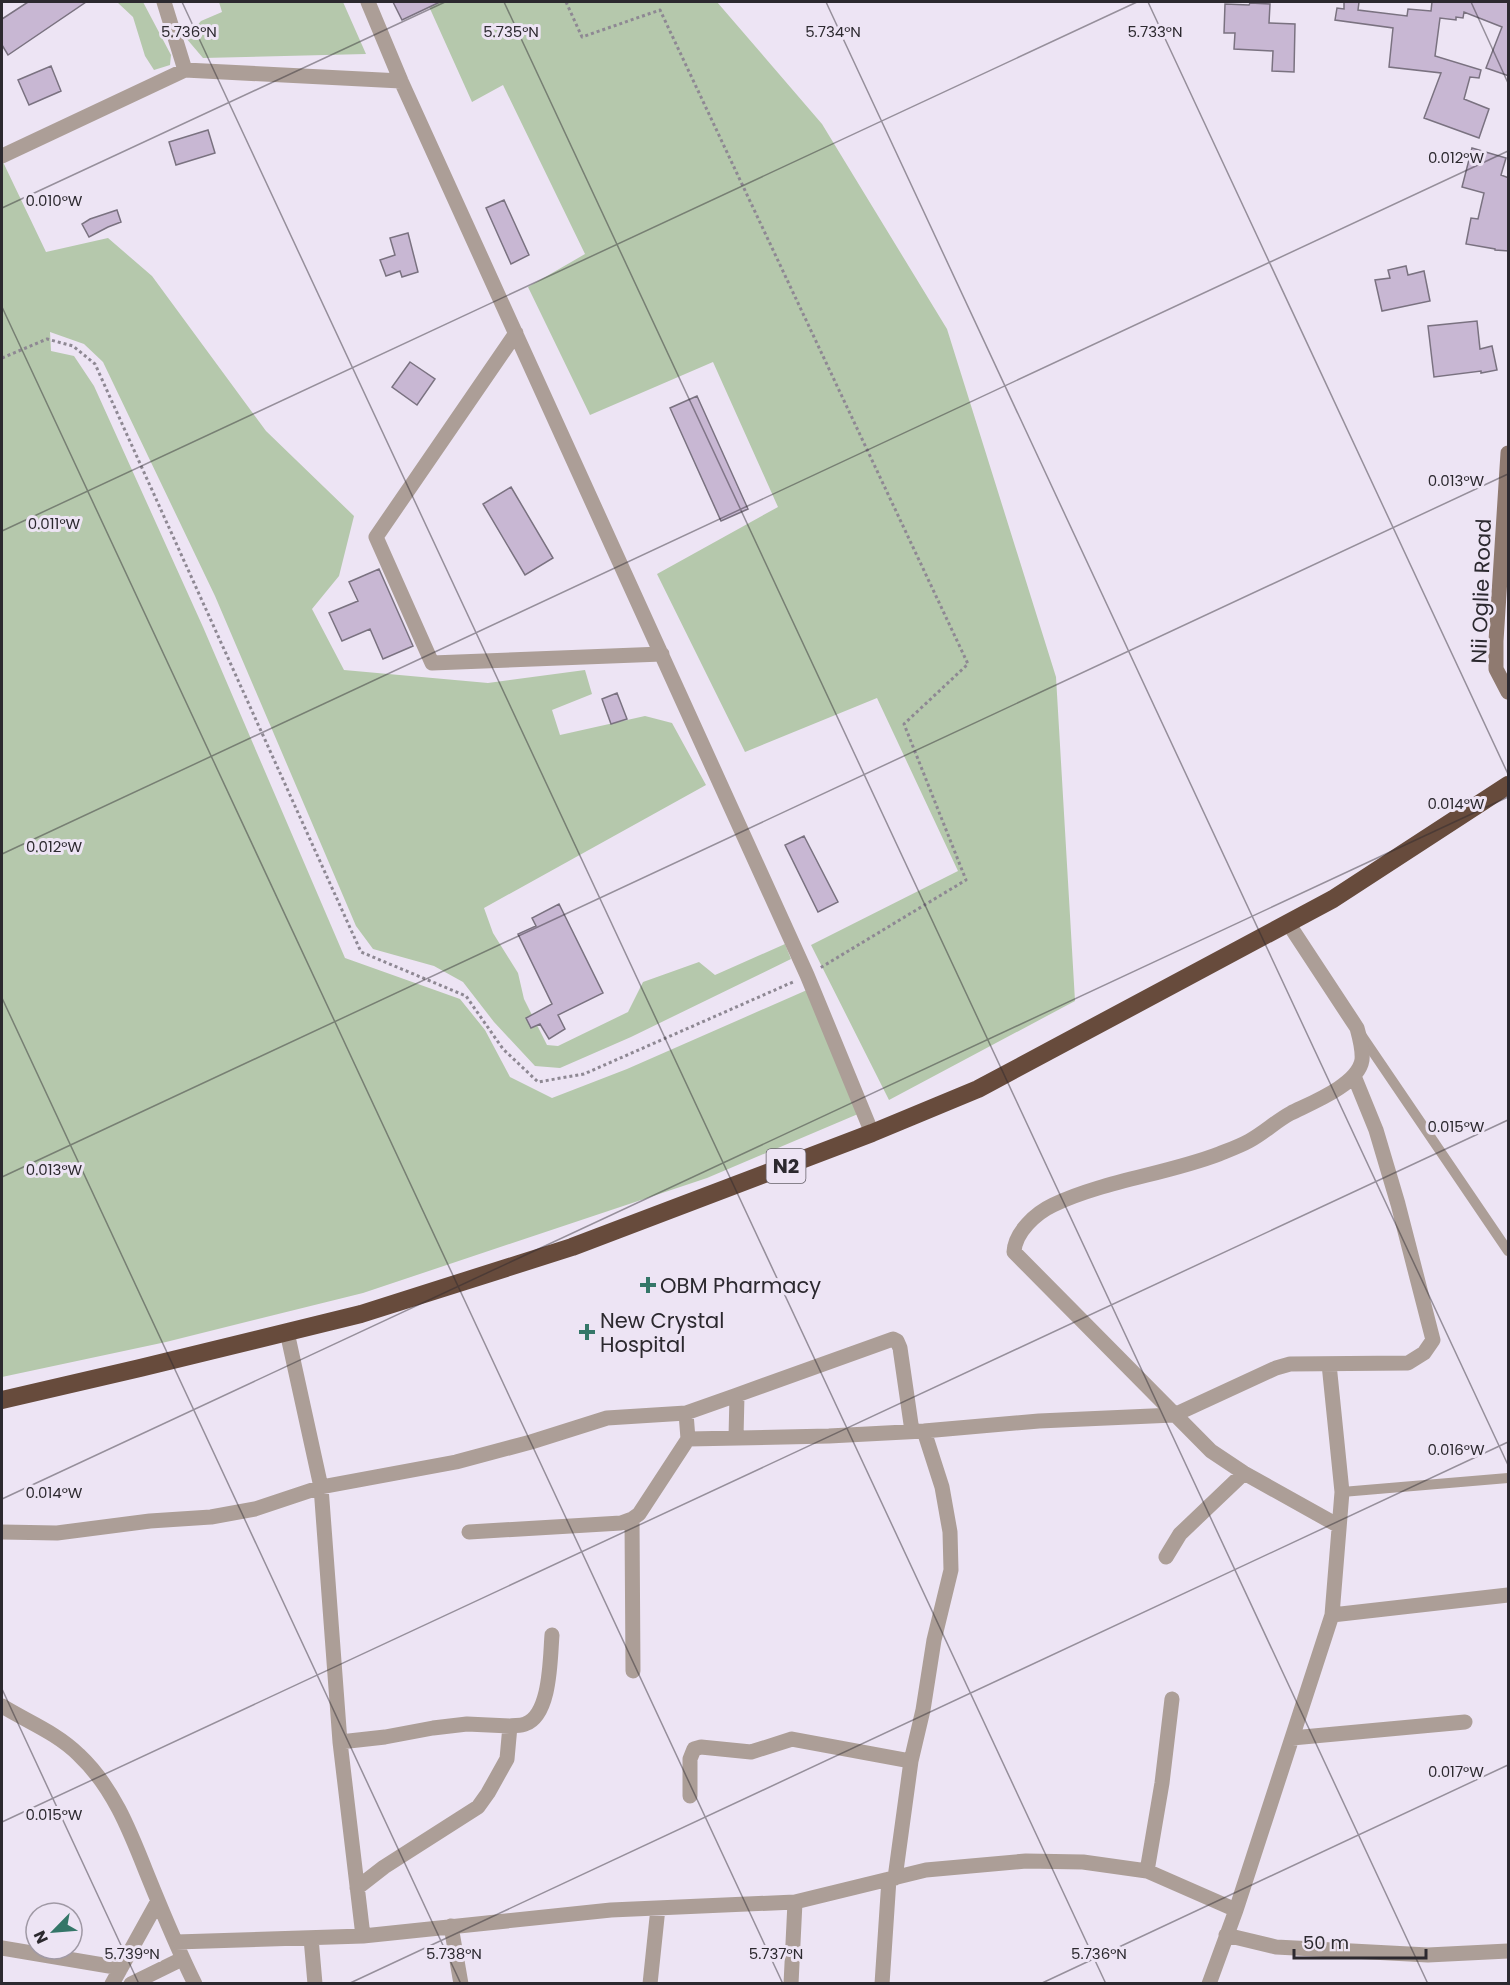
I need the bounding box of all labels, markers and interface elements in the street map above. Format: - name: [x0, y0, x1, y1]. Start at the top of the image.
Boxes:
- text: 5.736°N: [161, 21, 217, 42]
- text: 5.735°N: [483, 21, 539, 42]
- text: 5.734°N: [805, 21, 861, 42]
- text: 5.733°N: [1127, 21, 1183, 42]
- text: 0.012°W: [1428, 147, 1484, 168]
- text: 0.010°W: [25, 190, 83, 211]
- text: 0.013°W: [1428, 470, 1485, 491]
- text: 0.011°W: [28, 513, 81, 534]
- street label: Nii Oglie Road: [1464, 518, 1498, 664]
- text: 0.014°W: [1427, 793, 1485, 814]
- text: 0.012°W: [26, 836, 82, 857]
- text: 0.015°W: [1427, 1116, 1485, 1137]
- road number: N2: [766, 1149, 806, 1183]
- text: 0.013°W: [26, 1159, 83, 1180]
- place label: OBM Pharmacy: [660, 1271, 821, 1300]
- marker: OBM Pharmacy: [641, 1278, 655, 1292]
- place label: New Crystal Hospital: [600, 1306, 724, 1359]
- marker: New Crystal Hospital: [578, 1323, 596, 1341]
- text: 0.016°W: [1427, 1439, 1485, 1460]
- text: 0.014°W: [25, 1482, 83, 1503]
- text: 0.017°W: [1428, 1761, 1484, 1782]
- text: 0.015°W: [25, 1804, 83, 1825]
- north arrow: [24, 1901, 84, 1961]
- scale bar: [1294, 1922, 1426, 1960]
- text: N: [28, 1927, 54, 1947]
- text: 50 m: [1303, 1930, 1349, 1955]
- text: 5.739°N: [104, 1943, 160, 1964]
- text: 5.738°N: [426, 1943, 482, 1964]
- text: 5.737°N: [749, 1943, 803, 1964]
- text: 5.736°N: [1071, 1943, 1127, 1964]

